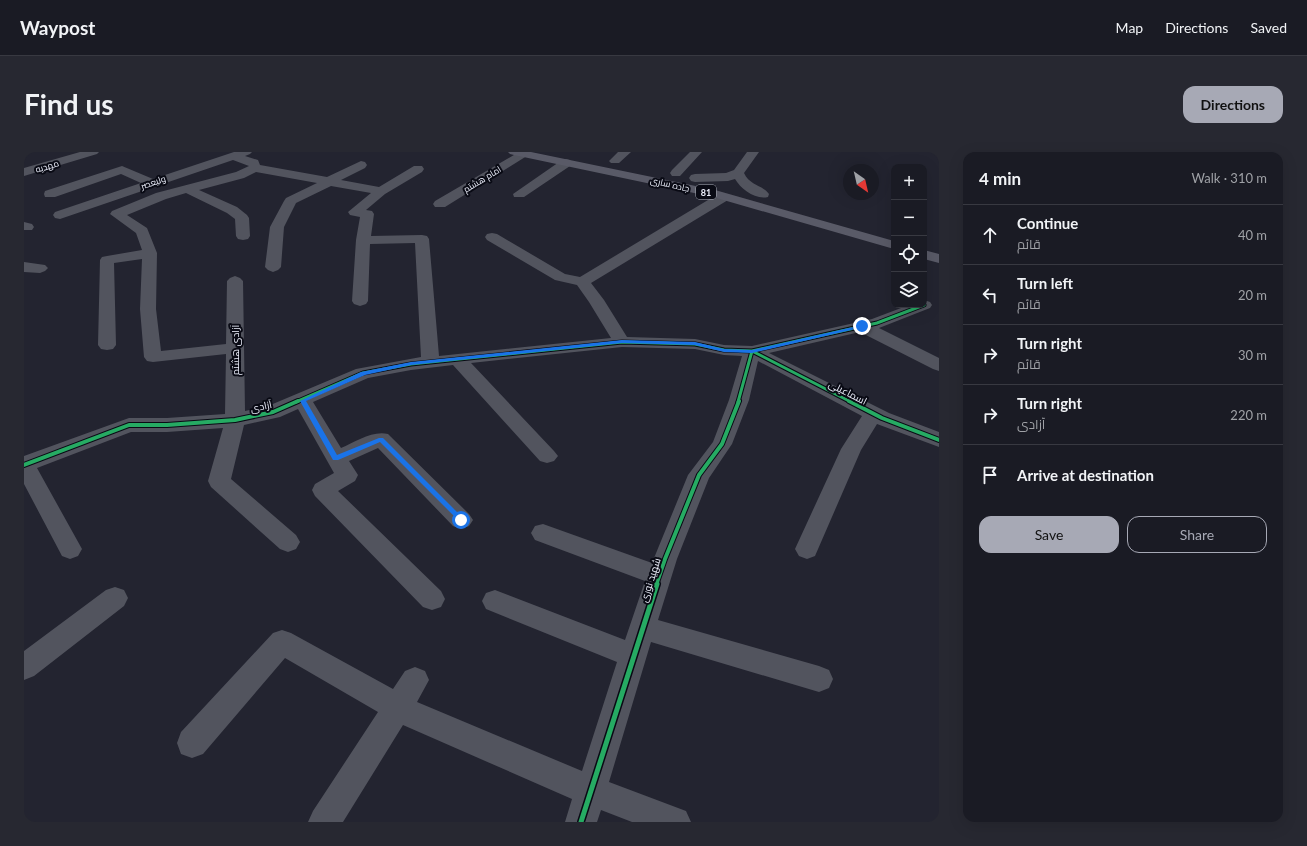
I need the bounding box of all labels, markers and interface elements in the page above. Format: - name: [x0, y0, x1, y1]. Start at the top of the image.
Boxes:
- text: Waypost: [20, 16, 95, 39]
- text: Map: [1116, 19, 1143, 36]
- text: Directions: [1165, 19, 1228, 36]
- text: Saved: [1250, 19, 1287, 36]
- button: Directions: [1183, 86, 1283, 123]
- text: Find us: [24, 87, 114, 121]
- street label: مهدیه: [34, 157, 60, 175]
- street label: امام هشتم: [461, 163, 503, 195]
- north arrow: [843, 164, 879, 200]
- map controls: [891, 164, 927, 308]
- button: +: [891, 164, 927, 200]
- text: 4 min: [979, 168, 1021, 189]
- text: Walk · 310 m: [1191, 170, 1267, 186]
- street label: ولیعصر: [138, 173, 167, 192]
- street label: جاده ساری: [649, 174, 691, 194]
- road number: 81: [696, 185, 716, 199]
- button: −: [891, 200, 927, 236]
- text: Continue: [1017, 214, 1078, 232]
- icon: ahead: [979, 224, 1001, 246]
- text: 40 m: [1238, 227, 1267, 243]
- button: locate: [891, 236, 927, 272]
- text: قائم: [1017, 236, 1041, 252]
- button: layers: [891, 272, 927, 308]
- text: Turn left: [1017, 274, 1073, 292]
- icon: left: [979, 284, 1001, 306]
- text: 20 m: [1238, 287, 1267, 303]
- text: قائم: [1017, 296, 1041, 312]
- route end: [853, 317, 871, 335]
- street label: آزادی هشتم: [229, 324, 243, 375]
- text: Turn right: [1017, 334, 1082, 352]
- icon: right: [979, 344, 1001, 366]
- text: 30 m: [1238, 347, 1267, 363]
- text: قائم: [1017, 356, 1041, 372]
- street label: اسماعیلی: [826, 377, 869, 408]
- text: Turn right: [1017, 394, 1082, 412]
- street label: آزادی: [249, 398, 273, 415]
- icon: right: [979, 404, 1001, 426]
- text: 220 m: [1230, 407, 1267, 423]
- text: آزادی: [1017, 416, 1045, 432]
- icon: arrive: [979, 464, 1001, 486]
- text: Arrive at destination: [1017, 466, 1154, 484]
- route start: [452, 511, 470, 529]
- button: Save: [979, 516, 1119, 553]
- button: Share: [1127, 516, 1267, 553]
- street label: شهید نوری: [637, 556, 664, 604]

